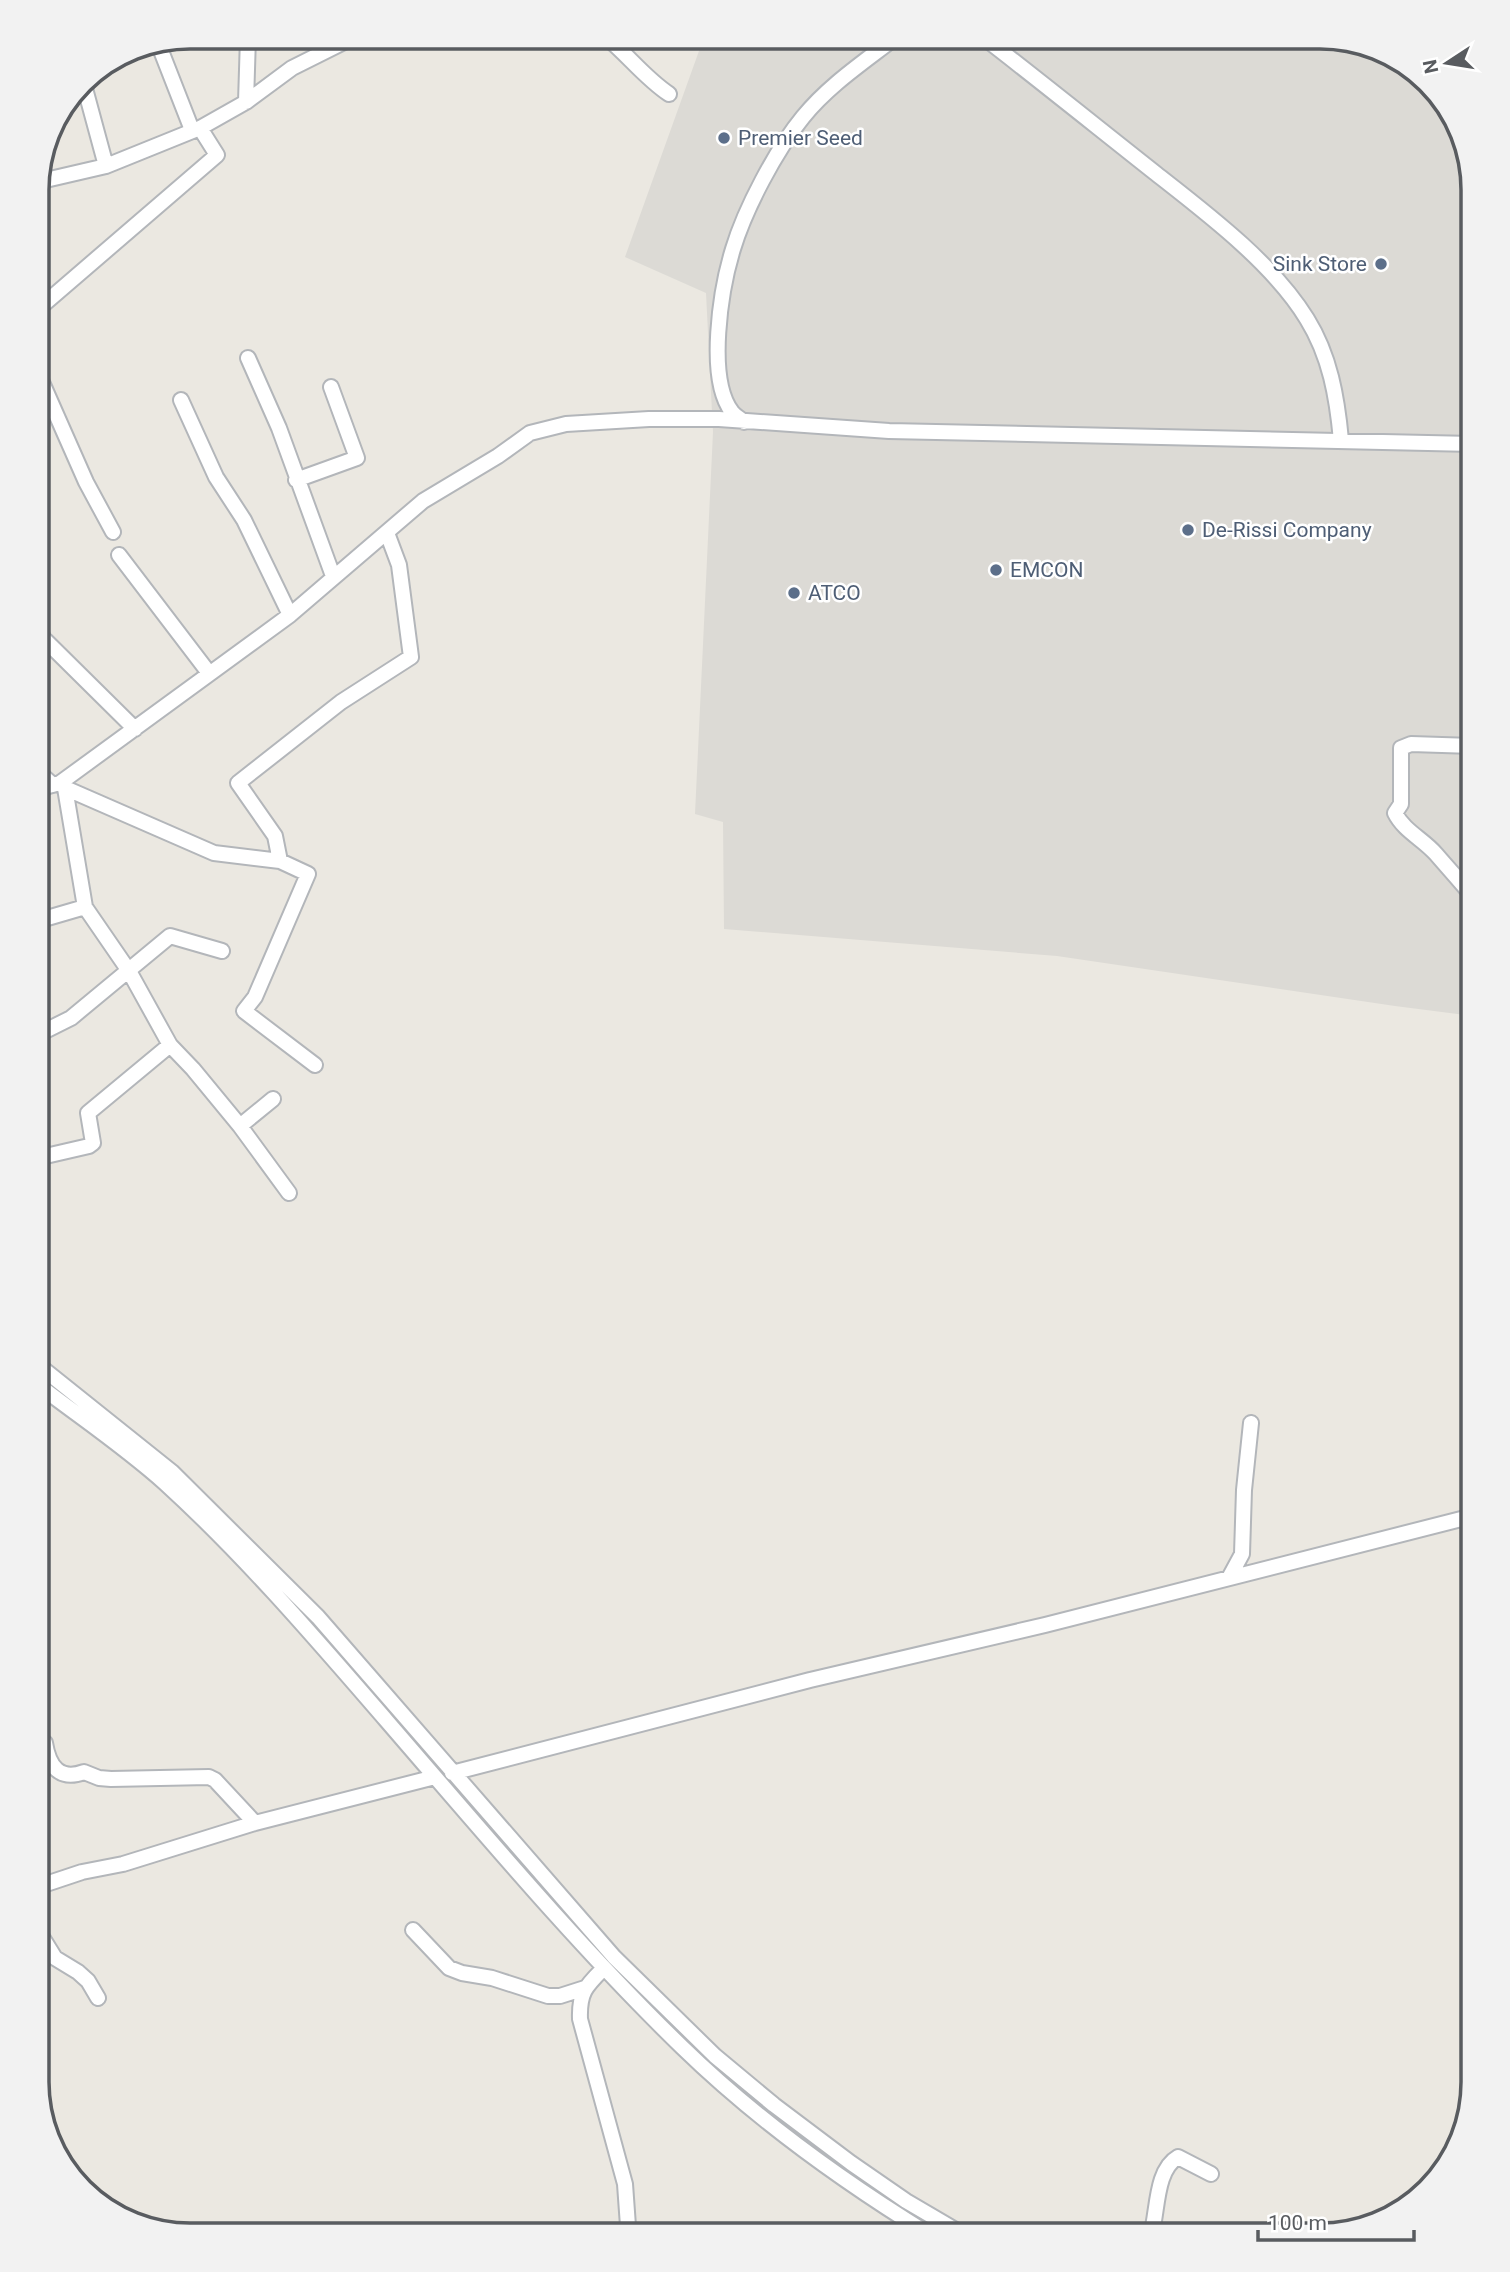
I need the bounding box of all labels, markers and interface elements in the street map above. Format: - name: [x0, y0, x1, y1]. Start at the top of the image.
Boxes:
- north arrow: [1412, 28, 1482, 98]
- text: N: [1418, 57, 1444, 75]
- place label: Premier Seed: [738, 126, 863, 150]
- marker: Premier Seed: [716, 130, 732, 146]
- place label: Sink Store: [1273, 252, 1367, 276]
- marker: Sink Store: [1373, 256, 1389, 272]
- place label: De-Rissi Company: [1202, 518, 1372, 542]
- marker: De-Rissi Company: [1180, 522, 1196, 538]
- place label: EMCON: [1010, 558, 1083, 582]
- marker: EMCON: [988, 562, 1004, 578]
- place label: ATCO: [808, 581, 861, 605]
- marker: ATCO: [786, 585, 802, 601]
- scale bar: [1258, 2198, 1414, 2242]
- text: 100 m: [1268, 2211, 1327, 2235]

